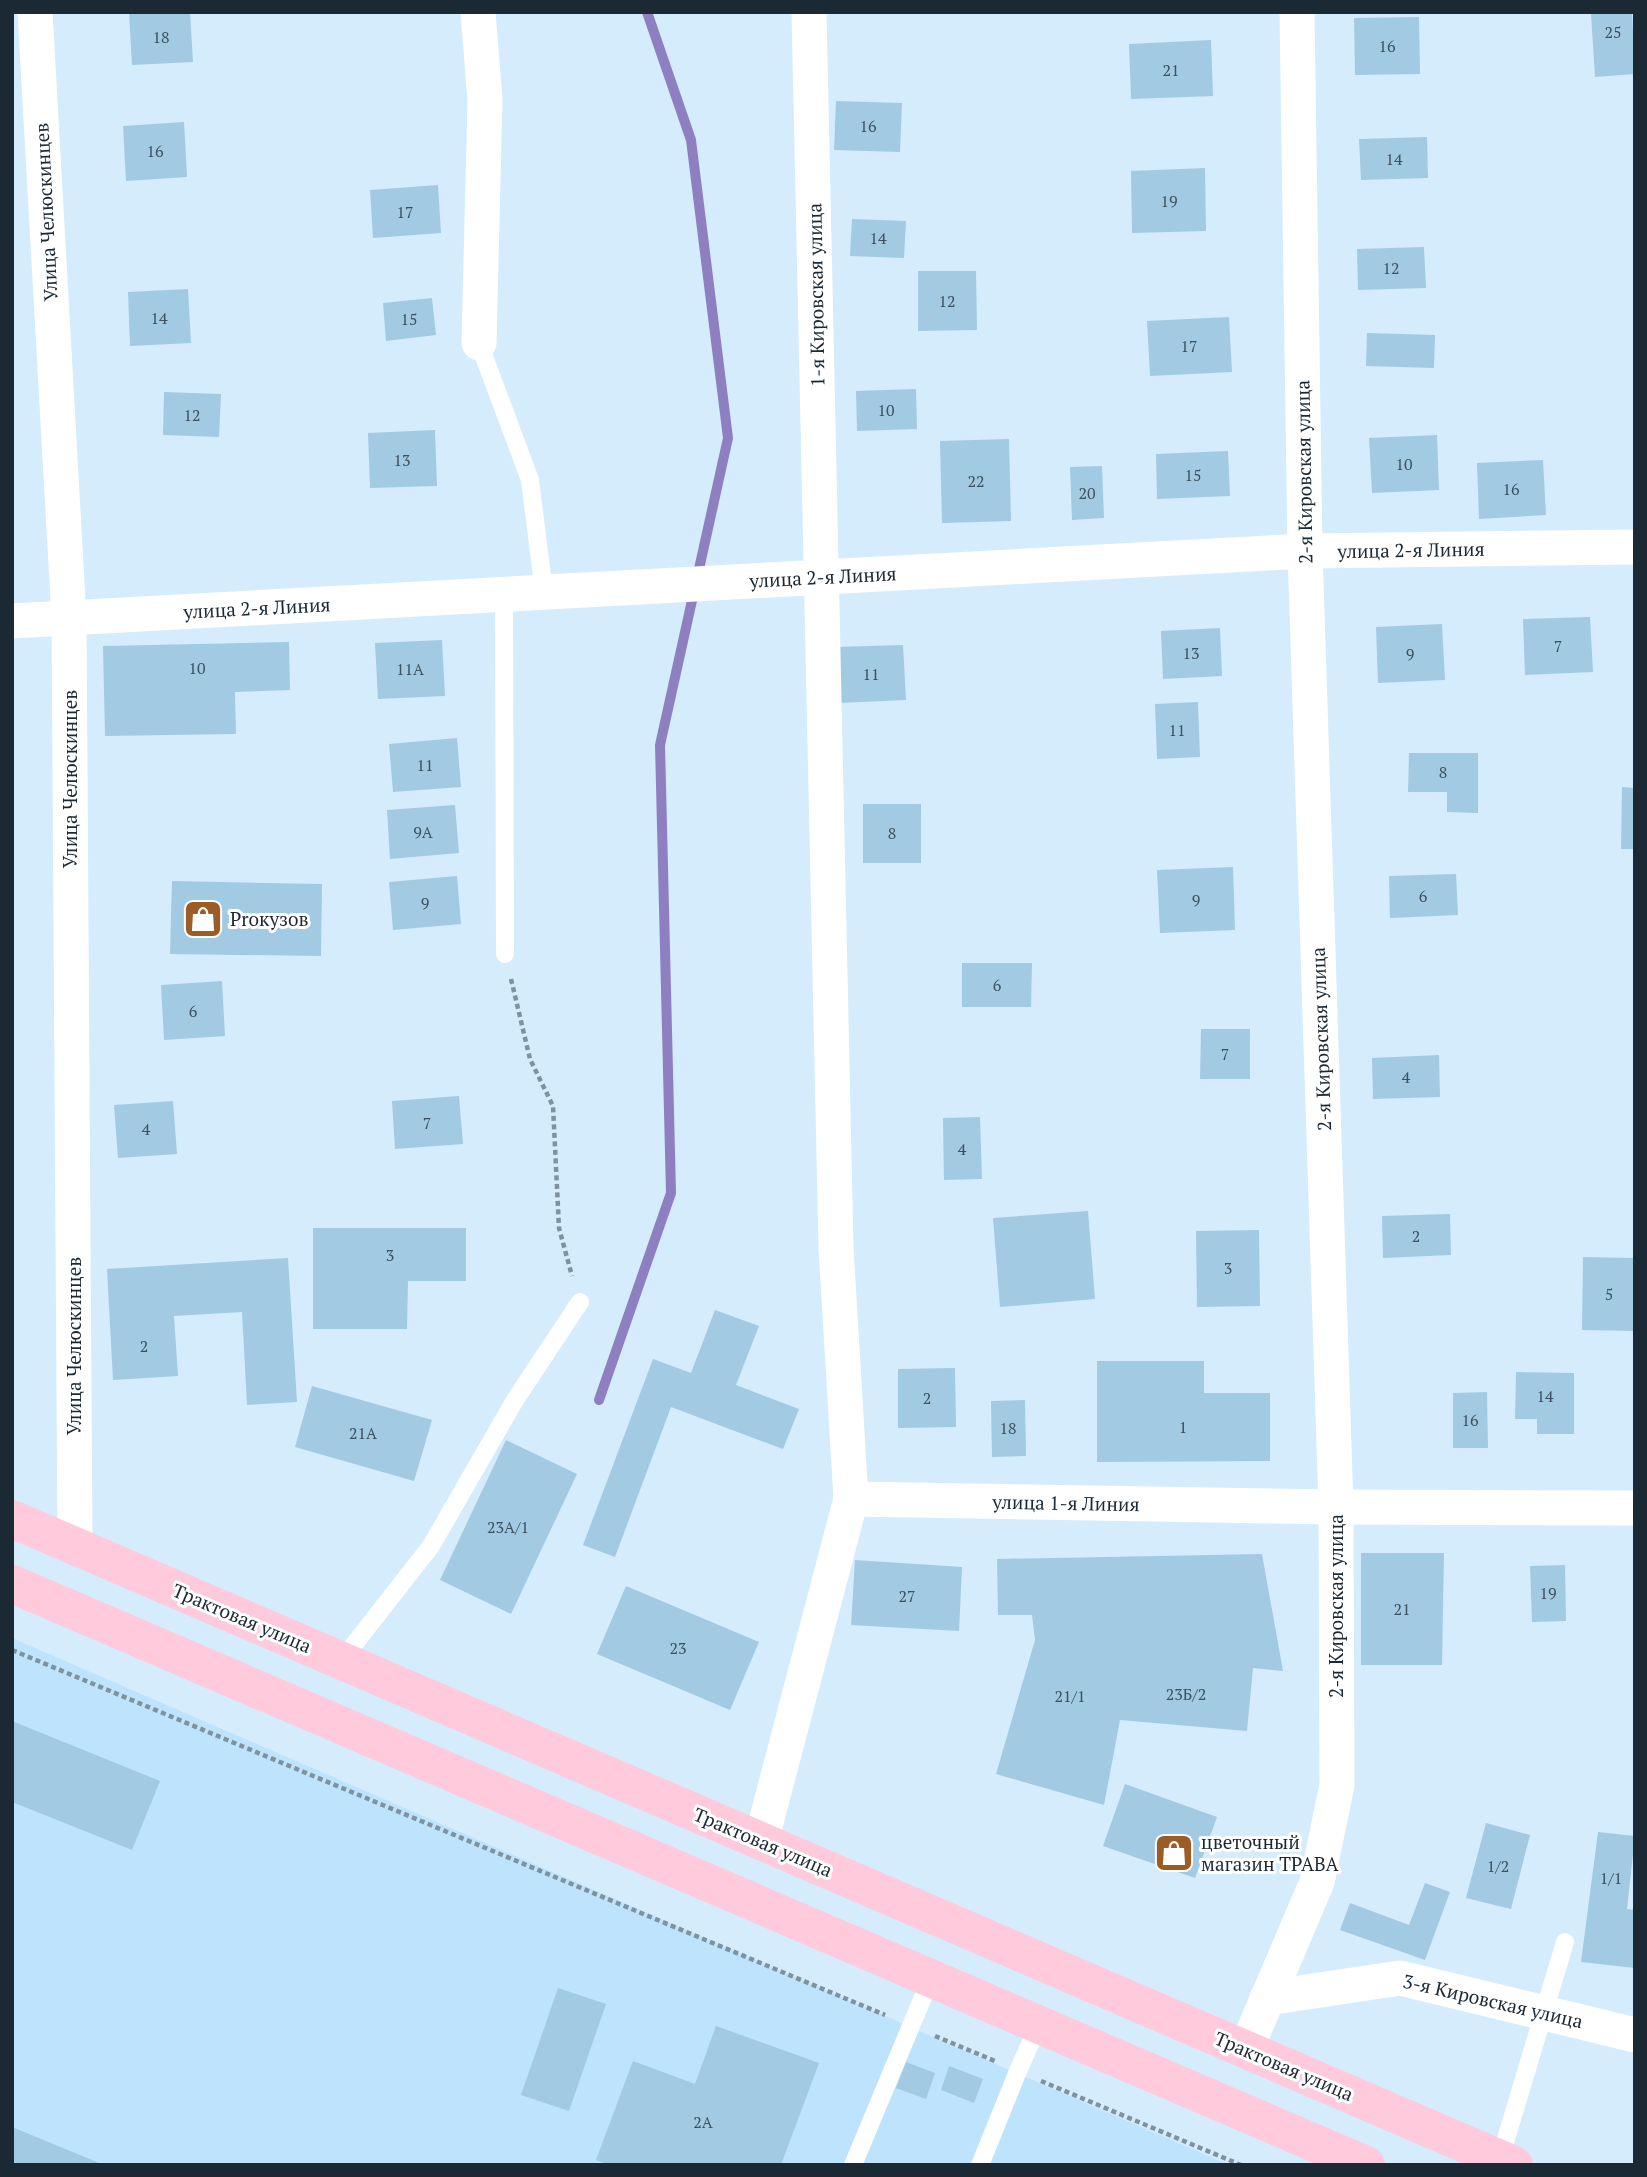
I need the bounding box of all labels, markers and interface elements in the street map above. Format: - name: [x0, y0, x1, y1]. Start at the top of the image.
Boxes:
- house number: 25: [1604, 21, 1622, 43]
- house number: 18: [152, 26, 170, 48]
- house number: 16: [1378, 35, 1396, 57]
- house number: 21: [1162, 59, 1180, 81]
- house number: 16: [859, 115, 877, 137]
- street label: Улица Челюскинцев: [28, 122, 63, 302]
- house number: 16: [146, 140, 164, 162]
- house number: 14: [1385, 148, 1403, 170]
- house number: 19: [1160, 190, 1178, 212]
- house number: 17: [396, 201, 414, 223]
- street label: 1-я Кировская улица: [801, 202, 830, 387]
- house number: 14: [869, 227, 887, 249]
- house number: 12: [1382, 257, 1400, 279]
- house number: 12: [938, 290, 956, 312]
- house number: 14: [150, 307, 168, 329]
- house number: 15: [400, 308, 418, 330]
- house number: 17: [1180, 335, 1198, 357]
- street label: 2-я Кировская улица: [1289, 379, 1318, 564]
- house number: 10: [877, 399, 895, 421]
- house number: 12: [183, 404, 201, 426]
- house number: 13: [393, 449, 411, 471]
- house number: 10: [1395, 453, 1413, 475]
- house number: 15: [1184, 464, 1202, 486]
- house number: 22: [967, 470, 985, 492]
- house number: 16: [1502, 478, 1520, 500]
- house number: 20: [1078, 482, 1096, 504]
- street label: улица 2-я Линия: [1336, 536, 1485, 563]
- street label: улица 2-я Линия: [748, 560, 897, 593]
- street label: улица 2-я Линия: [182, 591, 331, 624]
- house number: 7: [1554, 635, 1562, 657]
- house number: 13: [1182, 642, 1200, 664]
- house number: 9: [1406, 643, 1414, 665]
- house number: 10: [188, 657, 206, 679]
- house number: 11А: [396, 658, 424, 680]
- house number: 11: [862, 663, 880, 685]
- street label: Улица Челюскинцев: [57, 690, 82, 868]
- house number: 11: [1168, 719, 1186, 741]
- house number: 11: [416, 754, 434, 776]
- house number: 8: [1439, 761, 1447, 783]
- house number: 9А: [413, 821, 433, 843]
- house number: 8: [888, 822, 896, 844]
- house number: 6: [1419, 885, 1428, 907]
- house number: 9: [1192, 889, 1200, 911]
- house number: 9: [421, 892, 429, 914]
- shop icon: Proкузов: [182, 898, 224, 940]
- place label: Proкузов: [230, 906, 309, 931]
- street label: 2-я Кировская улица: [1305, 946, 1336, 1131]
- house number: 6: [993, 974, 1002, 996]
- house number: 6: [189, 1000, 198, 1022]
- house number: 7: [1221, 1043, 1229, 1065]
- house number: 4: [1402, 1066, 1411, 1088]
- house number: 7: [423, 1112, 431, 1134]
- house number: 4: [142, 1118, 151, 1140]
- house number: 4: [958, 1138, 967, 1160]
- house number: 2: [1412, 1225, 1420, 1247]
- house number: 3: [386, 1244, 394, 1266]
- street label: Улица Челюскинцев: [61, 1257, 86, 1435]
- house number: 3: [1224, 1257, 1232, 1279]
- house number: 5: [1605, 1283, 1613, 1305]
- house number: 2: [140, 1335, 148, 1357]
- house number: 14: [1536, 1385, 1554, 1407]
- house number: 2: [923, 1387, 931, 1409]
- house number: 16: [1461, 1409, 1479, 1431]
- house number: 1: [1179, 1416, 1187, 1438]
- house number: 18: [999, 1417, 1017, 1439]
- house number: 21А: [349, 1422, 377, 1444]
- street label: улица 1-я Линия: [991, 1489, 1140, 1516]
- street label: 2-я Кировская улица: [1323, 1514, 1348, 1698]
- house number: 23А/1: [487, 1516, 529, 1538]
- street label: Трактовая улица: [169, 1577, 316, 1658]
- house number: 19: [1539, 1582, 1557, 1604]
- house number: 27: [898, 1585, 916, 1607]
- house number: 21: [1393, 1598, 1411, 1620]
- house number: 23: [669, 1637, 687, 1659]
- house number: 23Б/2: [1166, 1683, 1206, 1705]
- house number: 21/1: [1054, 1685, 1086, 1707]
- street label: Трактовая улица: [690, 1801, 837, 1882]
- place label: цветочный магазин ТРАВА: [1201, 1829, 1339, 1876]
- shop icon: цветочный магазин ТРАВА: [1153, 1832, 1195, 1874]
- house number: 1/2: [1487, 1855, 1509, 1877]
- house number: 1/1: [1600, 1867, 1622, 1889]
- street label: 3-я Кировская улица: [1401, 1968, 1586, 2033]
- street label: Трактовая улица: [1211, 2025, 1358, 2106]
- house number: 2А: [693, 2111, 713, 2133]

